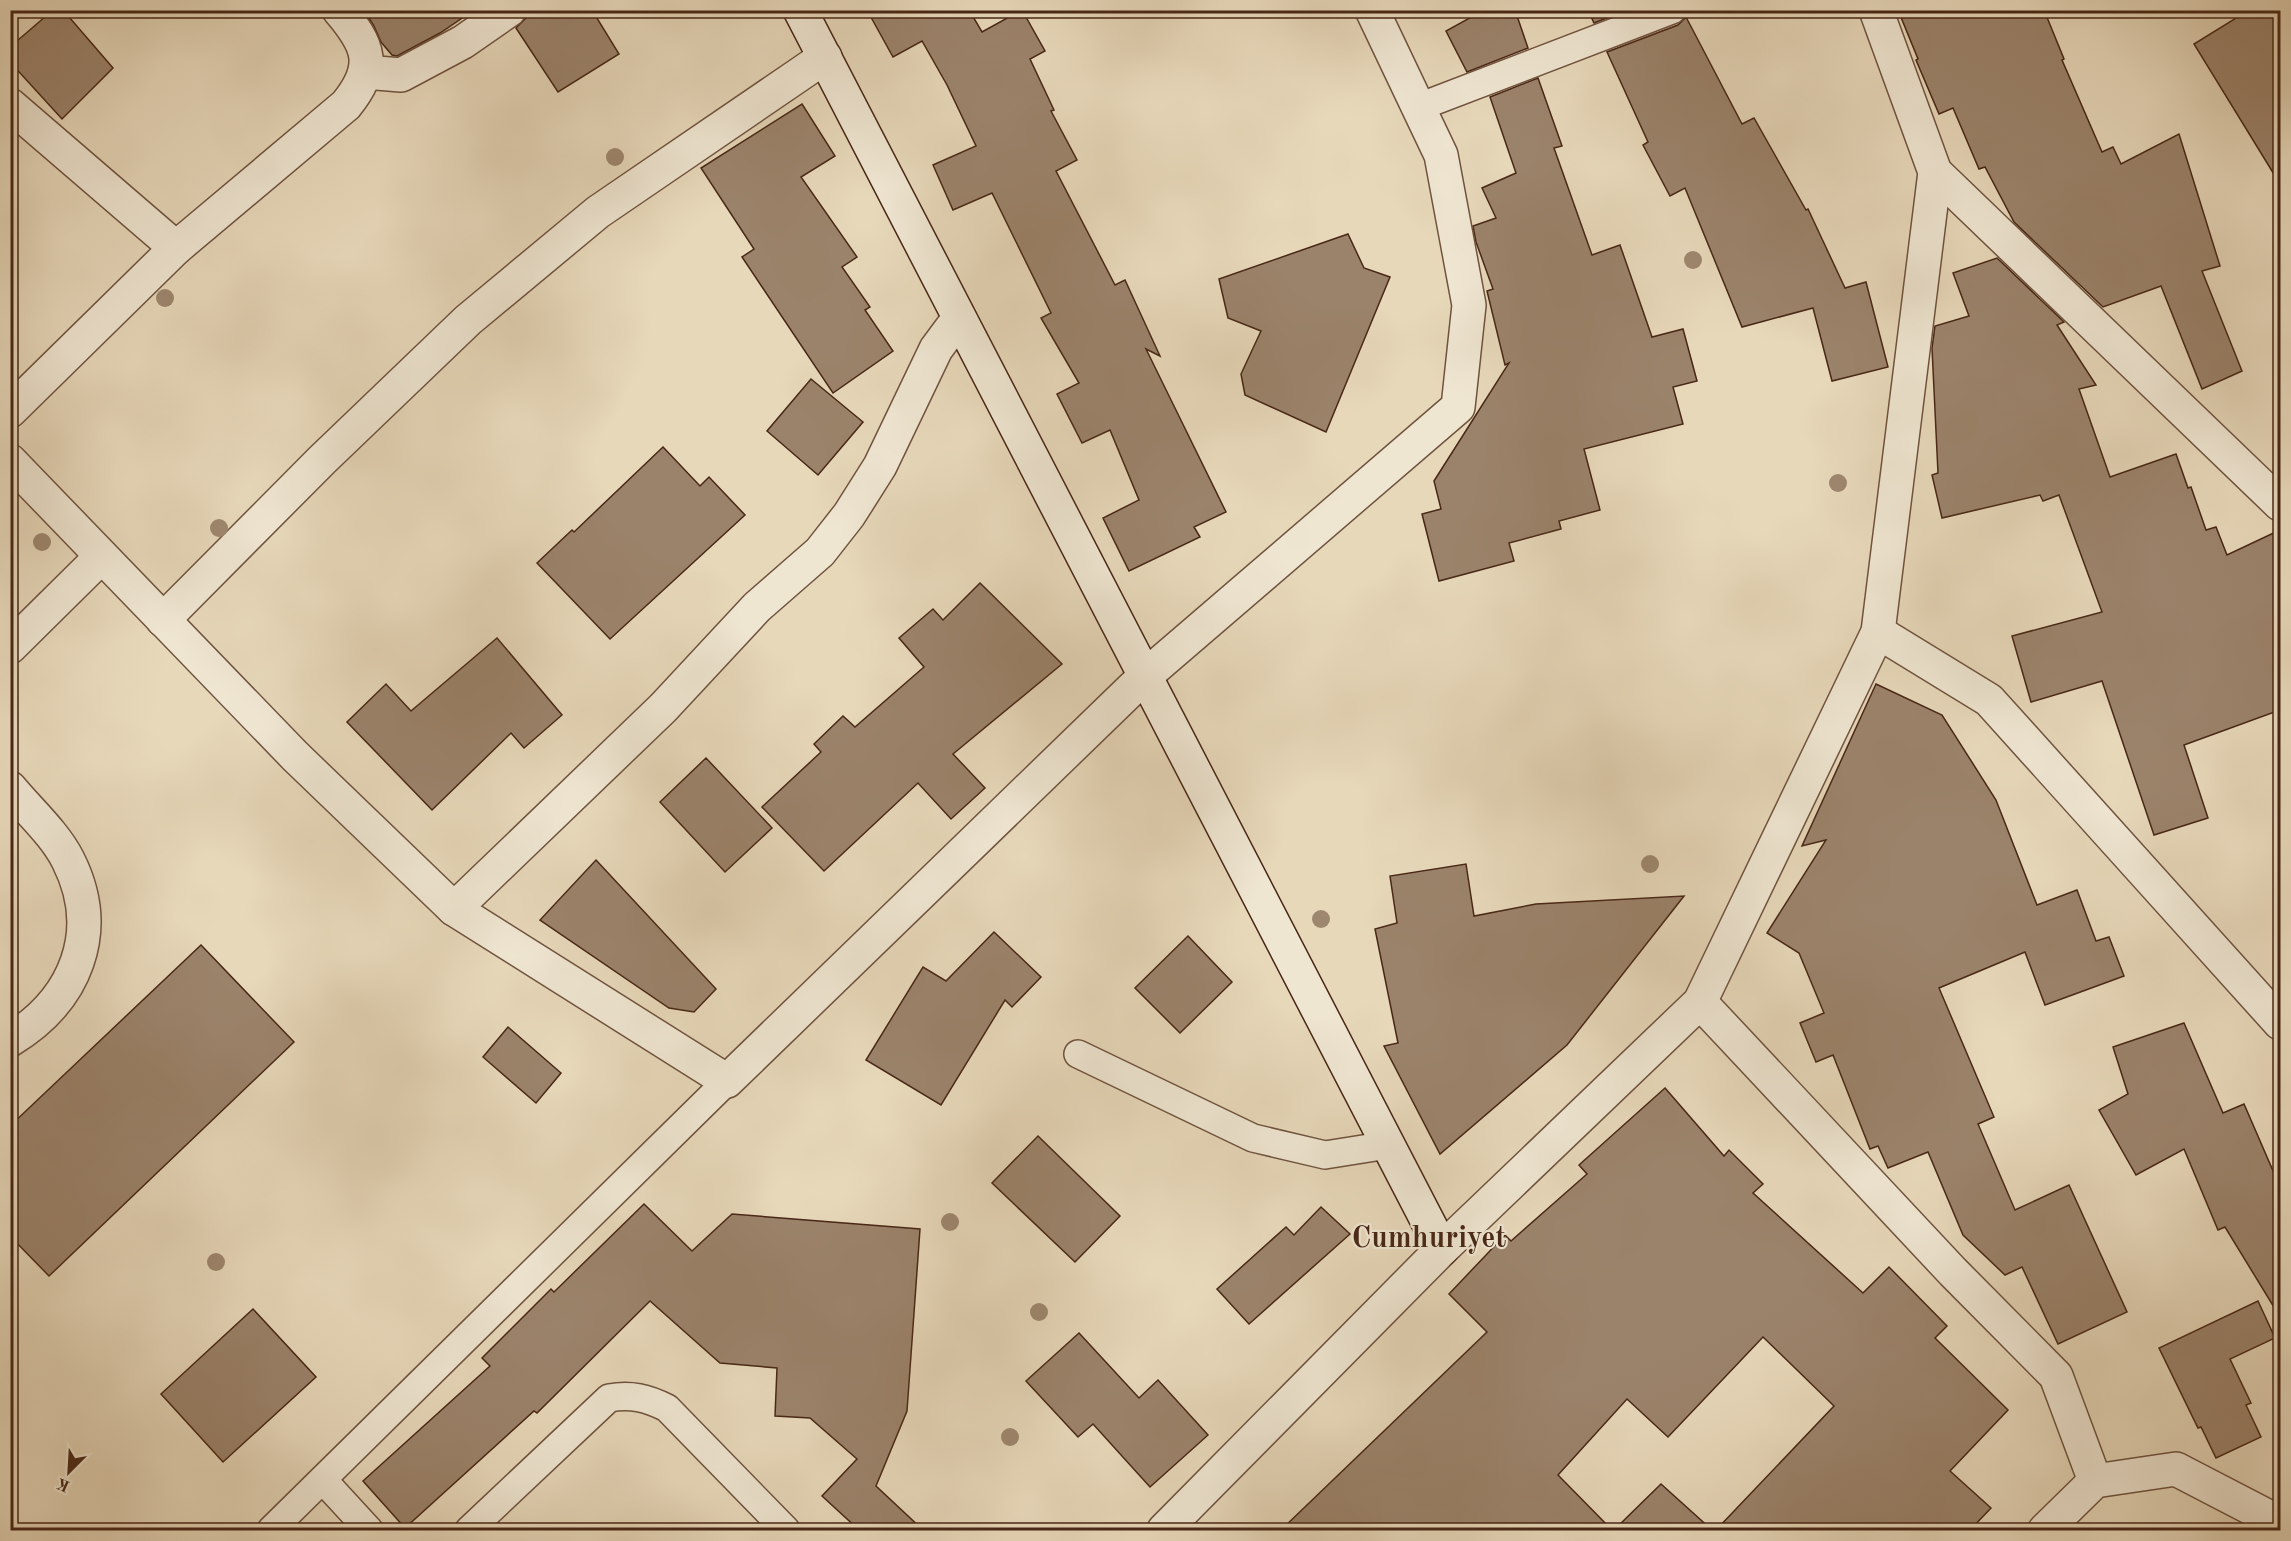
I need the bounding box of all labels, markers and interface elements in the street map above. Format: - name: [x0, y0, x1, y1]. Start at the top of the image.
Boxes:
- district label: Cumhuriyet: [1352, 1224, 1507, 1254]
- north arrow: [39, 1442, 99, 1502]
- text: K: [55, 1474, 73, 1494]

